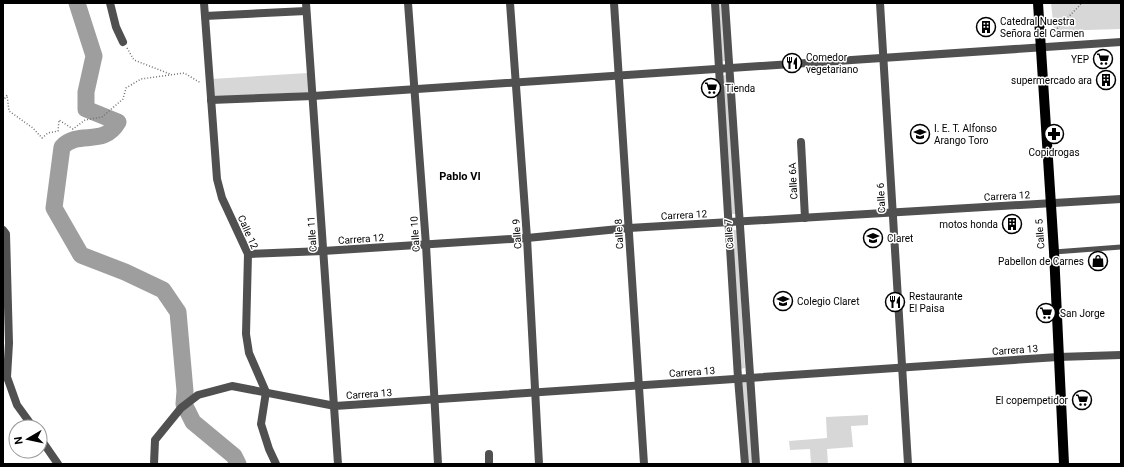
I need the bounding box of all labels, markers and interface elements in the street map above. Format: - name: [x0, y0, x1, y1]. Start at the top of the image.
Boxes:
- building icon: Catedral Nuestra Señora del Carmen: [975, 16, 997, 38]
- place label: Catedral Nuestra Señora del Carmen: [1000, 16, 1084, 39]
- supermarket icon: YEP: [1092, 48, 1114, 70]
- restaurant icon: Comedor vegetariano: [781, 52, 803, 74]
- place label: Comedor vegetariano: [806, 52, 858, 75]
- place label: YEP: [1071, 54, 1089, 65]
- building icon: supermercado ara: [1095, 69, 1117, 91]
- place label: supermercado ara: [1011, 75, 1092, 86]
- supermarket icon: Tienda: [700, 77, 722, 99]
- place label: Tienda: [725, 83, 755, 94]
- school or university icon: I. E. T. Alfonso Arango Toro: [909, 123, 931, 145]
- place label: I. E. T. Alfonso Arango Toro: [934, 123, 997, 146]
- pharmacy icon: Copidrogas: [1043, 123, 1065, 145]
- place label: Copidrogas: [1028, 147, 1080, 158]
- street label: Calle 6A: [787, 162, 799, 200]
- district label: Pablo VI: [439, 170, 481, 183]
- street label: Calle 6: [875, 182, 887, 213]
- street label: Carrera 12: [984, 189, 1031, 203]
- street label: Carrera 12: [661, 208, 708, 222]
- street label: Calle 12: [236, 213, 260, 251]
- building icon: motos honda: [1001, 213, 1023, 235]
- street label: Calle 10: [408, 215, 422, 252]
- street label: Calle 11: [305, 216, 319, 252]
- street label: Calle 8: [613, 218, 625, 249]
- street label: Calle 7: [722, 218, 736, 249]
- street label: Calle 5: [1033, 218, 1047, 249]
- street label: Calle 9: [510, 219, 524, 249]
- place label: motos honda: [939, 219, 998, 230]
- school or university icon: Claret: [862, 227, 884, 249]
- street label: Carrera 12: [338, 232, 385, 246]
- place label: Claret: [887, 233, 913, 244]
- shop icon: Pabellon de Carnes: [1087, 250, 1109, 272]
- place label: Pabellon de Carnes: [998, 256, 1084, 267]
- school or university icon: Colegio Claret: [772, 290, 794, 312]
- restaurant icon: Restaurante El Paisa: [884, 291, 906, 313]
- place label: Restaurante El Paisa: [909, 291, 963, 314]
- place label: Colegio Claret: [797, 296, 859, 307]
- supermarket icon: San Jorge: [1035, 302, 1057, 324]
- place label: San Jorge: [1060, 308, 1105, 319]
- street label: Carrera 13: [992, 343, 1038, 357]
- street label: Carrera 13: [669, 365, 715, 379]
- street label: Carrera 13: [346, 387, 392, 401]
- supermarket icon: El copempetidor: [1071, 389, 1093, 411]
- place label: El copempetidor: [995, 395, 1069, 406]
- north arrow: [8, 419, 48, 459]
- text: N: [12, 435, 26, 445]

